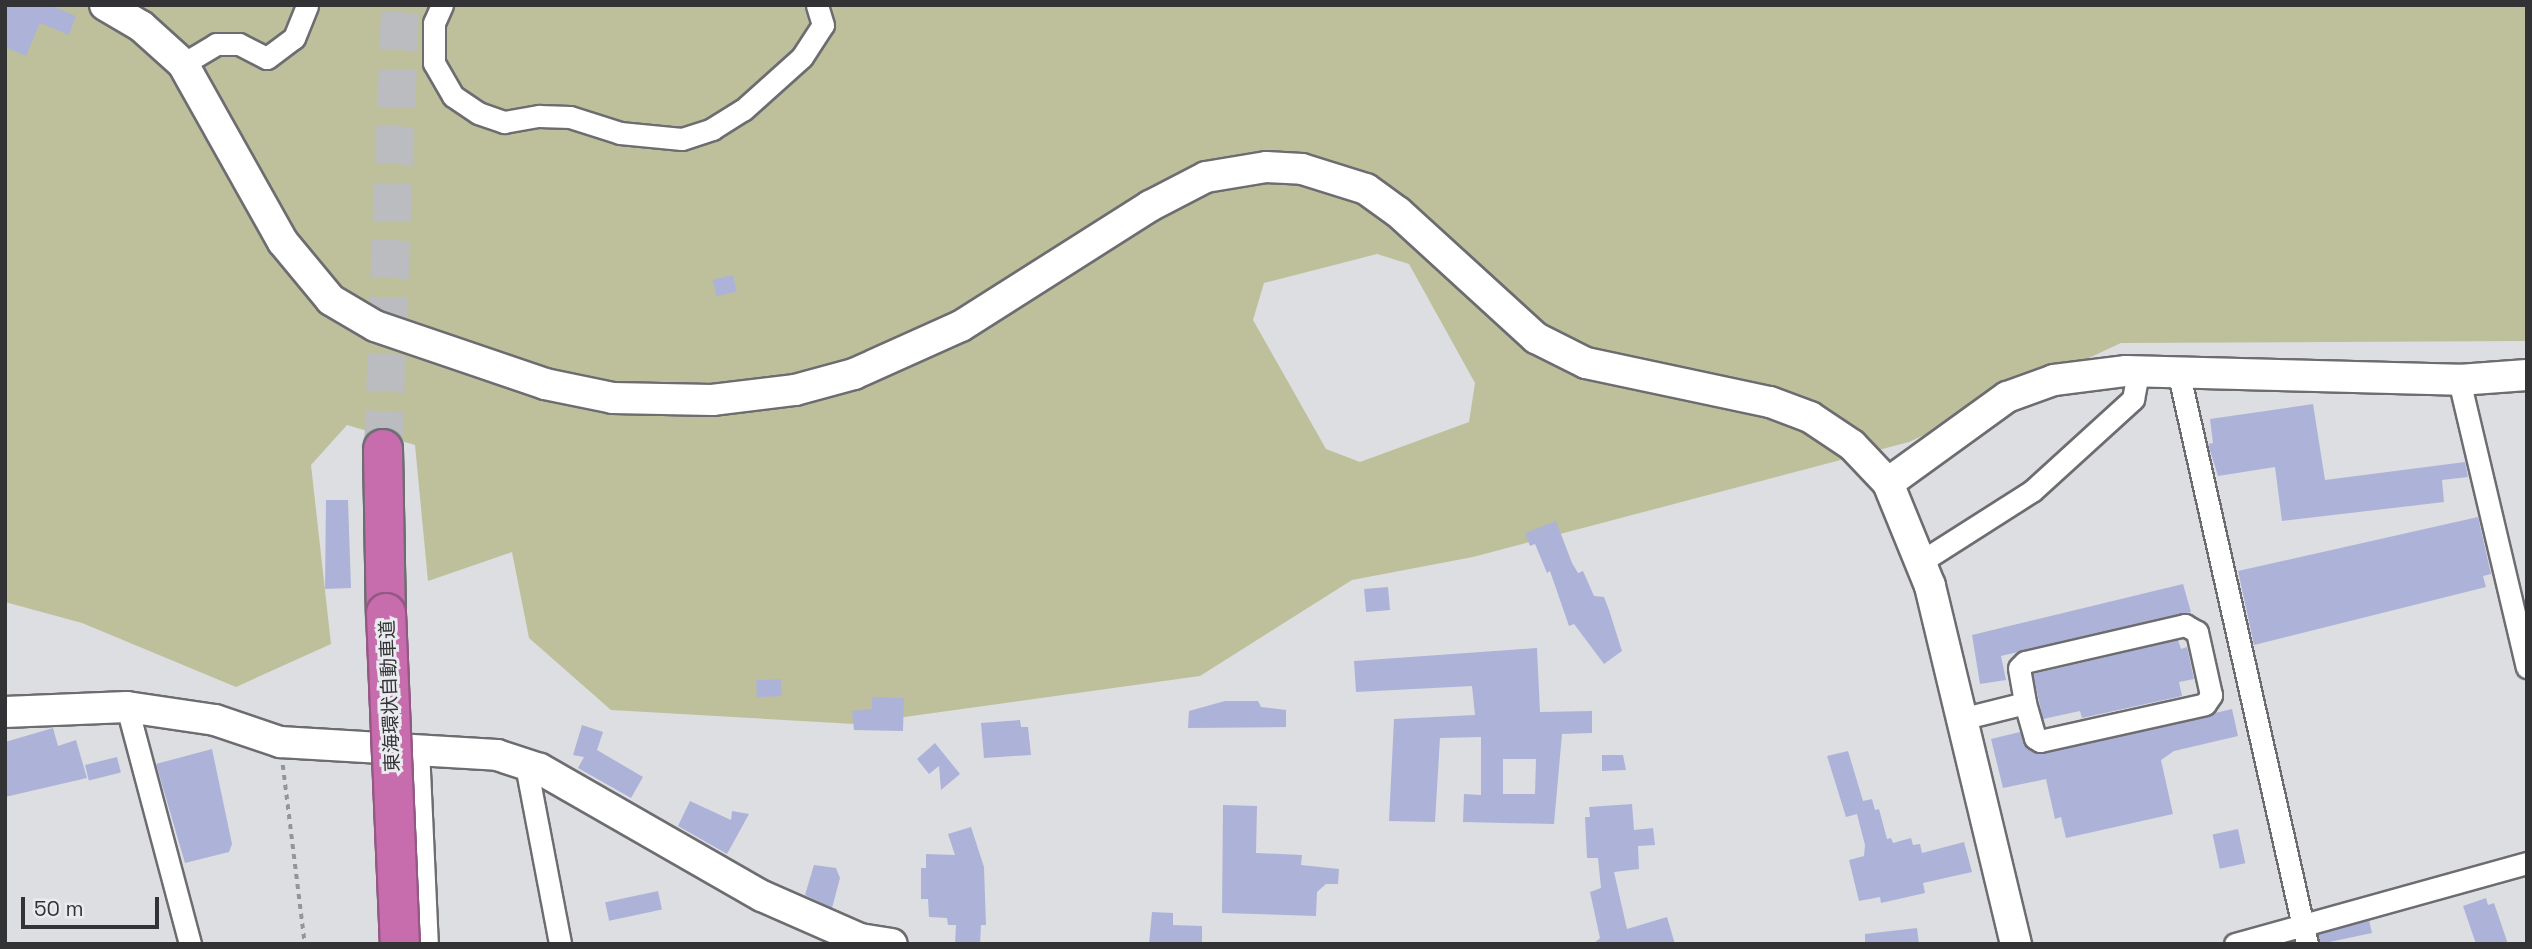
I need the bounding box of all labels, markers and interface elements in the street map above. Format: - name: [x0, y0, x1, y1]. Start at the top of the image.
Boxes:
- street label: 東海環状自動車道: [376, 620, 404, 772]
- scale bar: [24, 883, 163, 927]
- text: 50 m: [34, 895, 84, 922]

